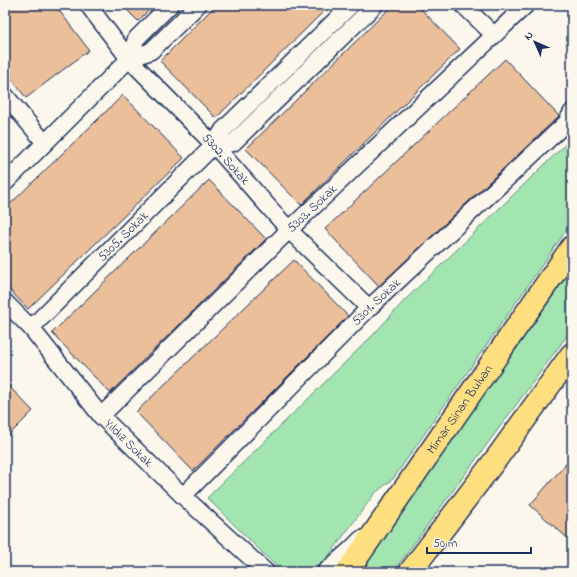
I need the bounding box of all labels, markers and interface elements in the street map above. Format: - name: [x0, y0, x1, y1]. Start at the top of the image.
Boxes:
- north arrow: [515, 22, 555, 62]
- text: N: [520, 27, 537, 44]
- street label: 5302. Sokak: [198, 129, 255, 189]
- street label: 5303. Sokak: [283, 180, 341, 237]
- street label: 5305. Sokak: [93, 206, 153, 266]
- street label: 5301. Sokak: [347, 273, 405, 330]
- street label: Mimar Sinan Bulvarı: [422, 361, 497, 458]
- street label: Yıldız Sokak: [100, 415, 158, 472]
- scale bar: [427, 529, 531, 555]
- text: 50 m: [433, 535, 457, 553]

